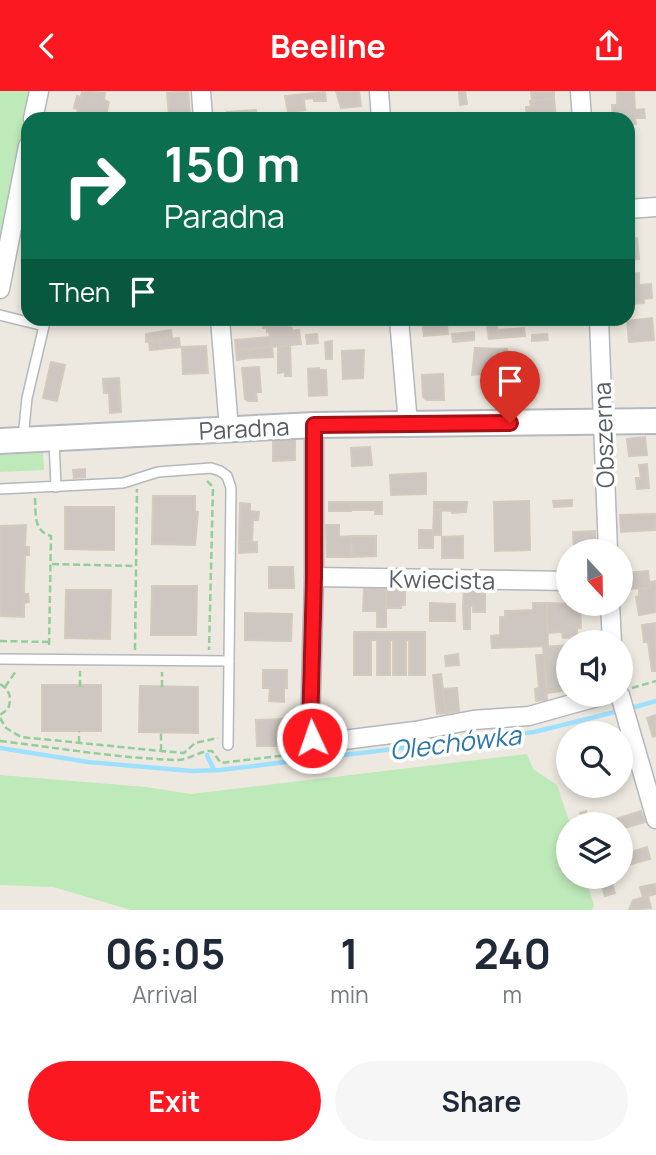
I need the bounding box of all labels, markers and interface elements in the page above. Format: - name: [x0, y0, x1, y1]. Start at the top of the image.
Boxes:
- text: Beeline: [270, 24, 386, 68]
- icon: back: [28, 27, 66, 65]
- icon: share: [590, 27, 628, 65]
- text: 150 m: [164, 130, 300, 197]
- icon: right: [49, 140, 140, 231]
- text: Paradna: [164, 194, 285, 238]
- icon: arrive: [124, 273, 162, 311]
- text: Then: [49, 274, 110, 310]
- pin: [480, 351, 540, 423]
- icon: arrive: [491, 362, 529, 400]
- street label: Obszerna: [585, 381, 621, 489]
- street label: Paradna: [198, 409, 290, 447]
- north arrow: [556, 539, 634, 616]
- map controls: [556, 539, 633, 889]
- street label: Kwiecista: [389, 562, 495, 596]
- button: sound: [556, 630, 633, 707]
- position arrow: [275, 701, 349, 775]
- water label: Olechówka: [387, 716, 524, 768]
- button: search: [556, 721, 633, 798]
- button: layers: [556, 812, 633, 889]
- text: 06:05: [105, 924, 225, 982]
- text: 1: [340, 924, 359, 982]
- text: 240: [474, 924, 551, 982]
- text: Arrival: [132, 978, 198, 1010]
- text: min: [330, 978, 369, 1010]
- text: m: [503, 978, 522, 1010]
- button: Exit: [28, 1061, 321, 1141]
- button: Share: [335, 1061, 628, 1141]

